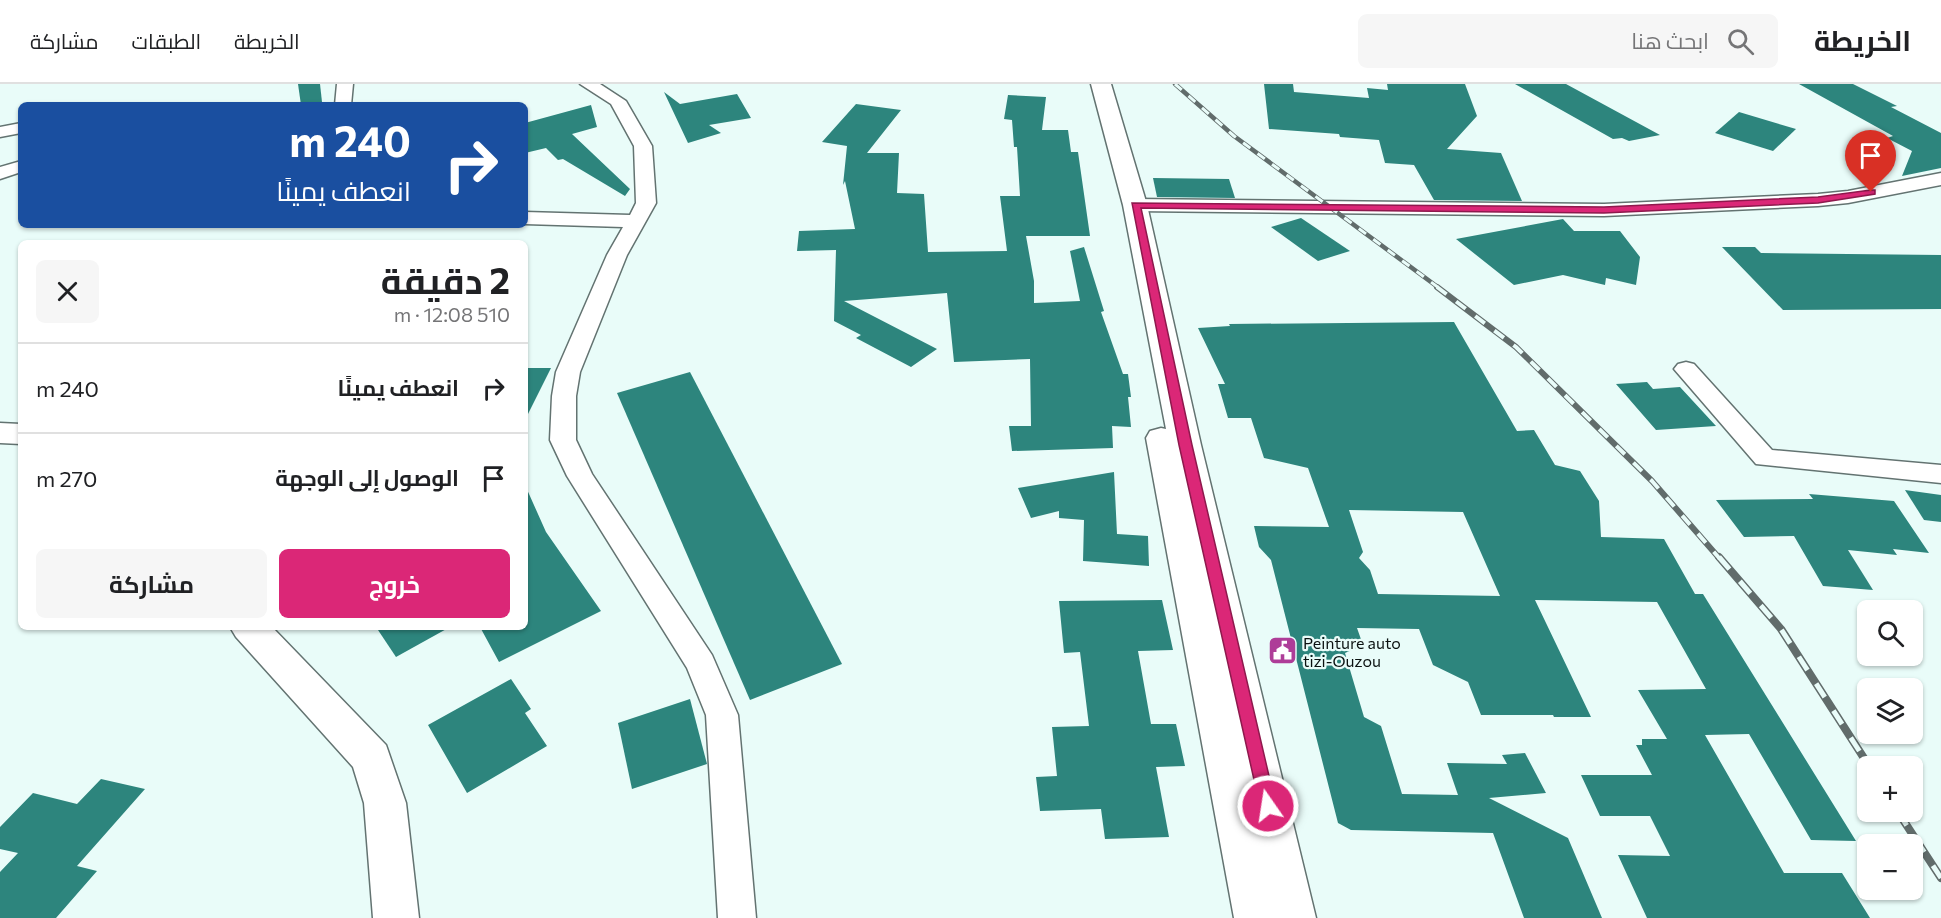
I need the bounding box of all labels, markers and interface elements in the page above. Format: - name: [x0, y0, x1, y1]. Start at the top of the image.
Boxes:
- search box: [1358, 14, 1778, 68]
- text: الخريطة: [1814, 23, 1911, 57]
- icon: search: [1724, 25, 1757, 58]
- text: ابحث هنا: [1631, 27, 1709, 54]
- text: مشاركة: [30, 28, 99, 53]
- text: الطبقات: [132, 28, 201, 53]
- text: الخريطة: [234, 28, 300, 53]
- text: 240 m: [289, 114, 411, 166]
- icon: right: [432, 126, 510, 204]
- pin: [1845, 130, 1896, 192]
- icon: arrive: [1854, 139, 1887, 172]
- text: انعطف يمينًا: [276, 174, 411, 207]
- text: 2 دقيقة: [381, 257, 510, 301]
- button: close: [36, 260, 99, 323]
- text: 510 m · 12:08: [394, 302, 510, 326]
- icon: right: [477, 372, 510, 405]
- text: انعطف يمينًا: [338, 374, 459, 401]
- text: 240 m: [36, 375, 99, 402]
- icon: arrive: [477, 462, 510, 495]
- text: الوصول إلى الوجهة: [275, 464, 459, 491]
- text: 270 m: [36, 465, 97, 492]
- button: مشاركة: [36, 549, 267, 618]
- button: خروج: [279, 549, 510, 618]
- map controls: [1857, 600, 1923, 900]
- button: search: [1857, 600, 1923, 666]
- place label: Peinture auto tizi-Ouzou: [1303, 633, 1401, 670]
- public building icon: Peinture auto tizi-Ouzou: [1266, 635, 1298, 667]
- button: layers: [1857, 678, 1923, 744]
- button: +: [1857, 756, 1923, 822]
- position arrow: [1236, 774, 1300, 838]
- button: −: [1857, 834, 1923, 900]

